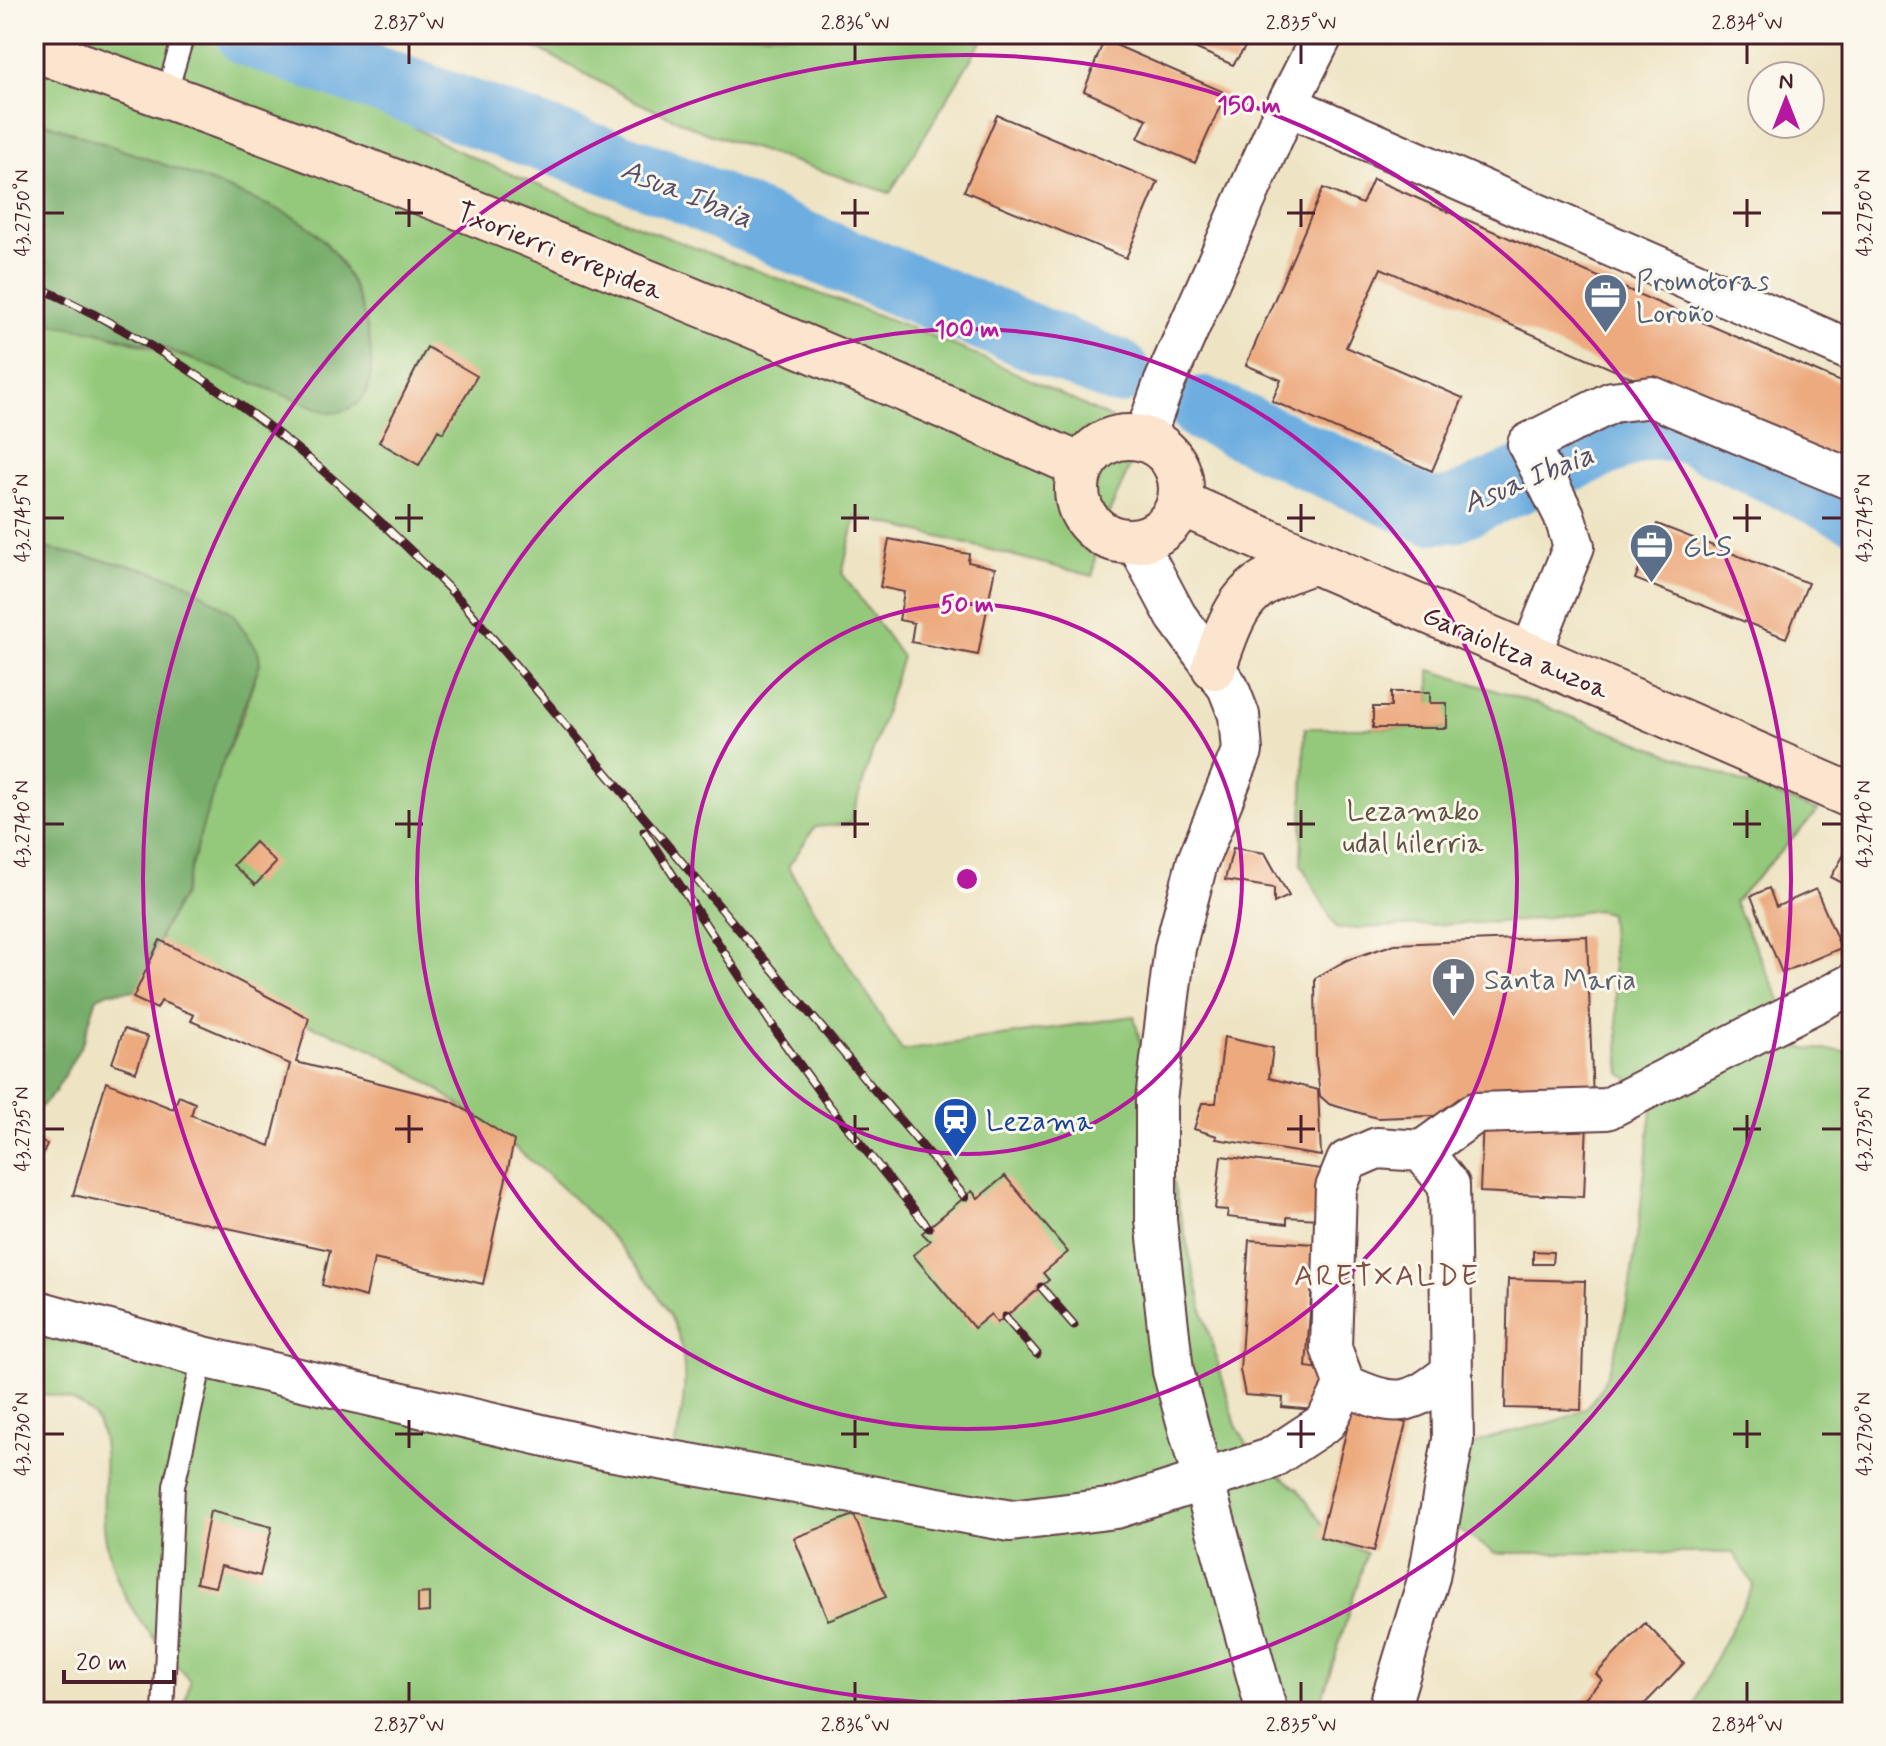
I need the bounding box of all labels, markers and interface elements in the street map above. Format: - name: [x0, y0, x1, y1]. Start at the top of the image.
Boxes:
- text: 2.837°W: [374, 10, 444, 37]
- text: 2.836°W: [821, 10, 889, 37]
- text: 2.835°W: [1266, 10, 1336, 37]
- text: 2.834°W: [1712, 10, 1782, 37]
- north arrow: [1746, 60, 1826, 140]
- text: N: [1779, 68, 1793, 96]
- text: 150 m: [1217, 91, 1281, 122]
- water label: Asua Ibaia: [615, 150, 758, 238]
- text: 43.2750°N: [10, 169, 37, 257]
- text: 43.2750°N: [1852, 169, 1879, 257]
- street label: Txorierri errepidea: [450, 194, 668, 311]
- place label: Promotoras Loroño: [1636, 264, 1769, 333]
- office icon: Promotoras Loroño: [1581, 272, 1629, 335]
- text: 100 m: [935, 315, 999, 346]
- water label: Asua Ibaia: [1457, 435, 1600, 523]
- text: 43.2745°N: [10, 474, 37, 562]
- text: 43.2745°N: [1852, 474, 1879, 562]
- office icon: GLS: [1628, 522, 1676, 585]
- place label: GLS: [1683, 530, 1732, 567]
- text: 50 m: [940, 590, 994, 621]
- street label: Garaioltza auzoa: [1416, 597, 1614, 709]
- text: 43.2740°N: [10, 780, 37, 868]
- text: 43.2740°N: [1852, 780, 1879, 868]
- park label: Lezamako udal hilerria: [1342, 794, 1484, 863]
- centre of rings: [953, 865, 981, 893]
- church icon: Santa Maria: [1429, 955, 1477, 1018]
- place label: Santa Maria: [1484, 963, 1636, 1000]
- text: 43.2735°N: [10, 1087, 37, 1171]
- text: 43.2735°N: [1852, 1087, 1879, 1171]
- station icon: Lezama: [931, 1096, 979, 1159]
- place label: Lezama: [986, 1104, 1093, 1141]
- district label: ARETXALDE: [1294, 1257, 1480, 1296]
- text: 43.2730°N: [10, 1392, 37, 1476]
- text: 43.2730°N: [1852, 1392, 1879, 1476]
- scale bar: [64, 1634, 174, 1684]
- text: 20 m: [76, 1648, 127, 1679]
- text: 2.837°W: [374, 1712, 444, 1739]
- text: 2.836°W: [821, 1712, 889, 1739]
- text: 2.835°W: [1266, 1712, 1336, 1739]
- text: 2.834°W: [1712, 1712, 1782, 1739]

